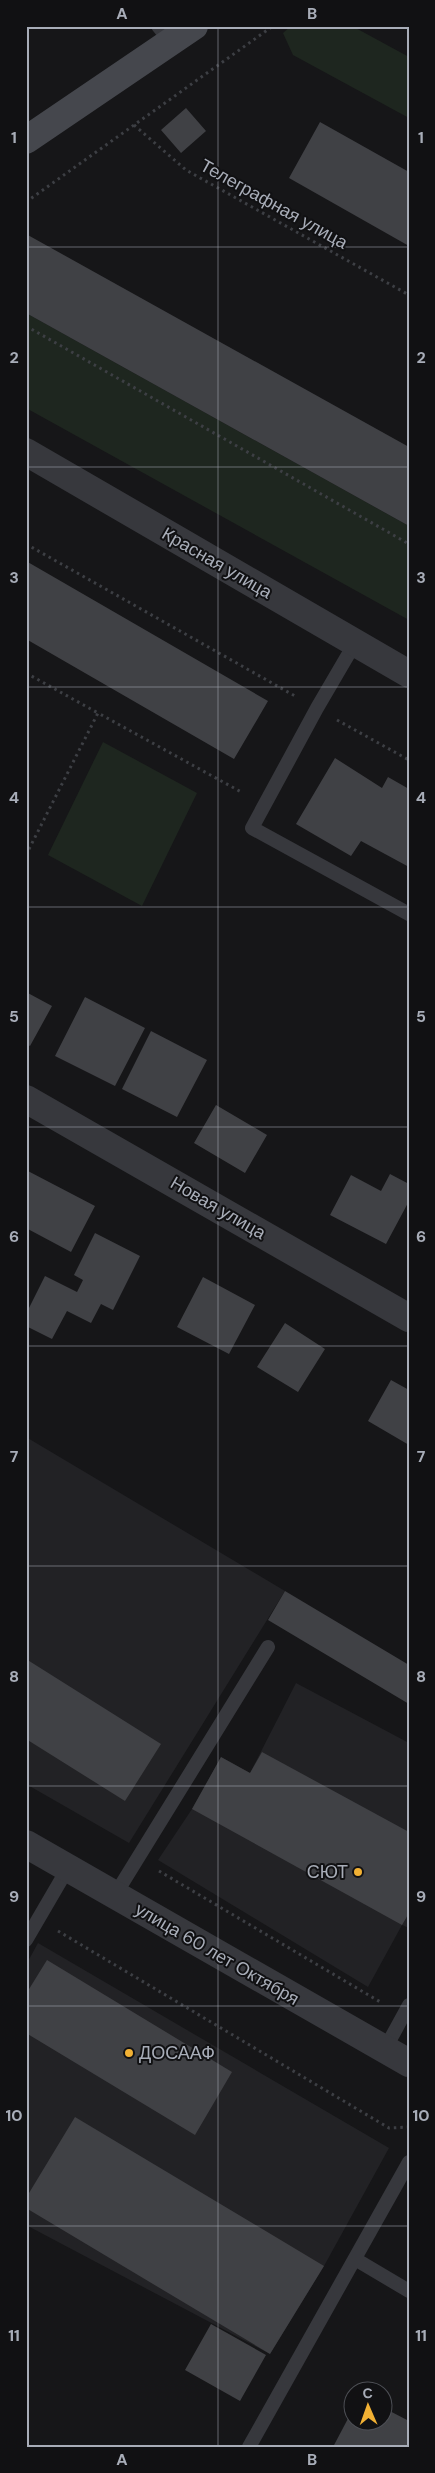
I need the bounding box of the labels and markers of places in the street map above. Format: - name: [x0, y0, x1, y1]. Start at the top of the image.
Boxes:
- place label: СЮТ: [307, 1860, 348, 1884]
- marker: СЮТ: [352, 1866, 364, 1878]
- place label: ДОСААФ: [139, 2041, 215, 2065]
- marker: ДОСААФ: [123, 2047, 135, 2059]

